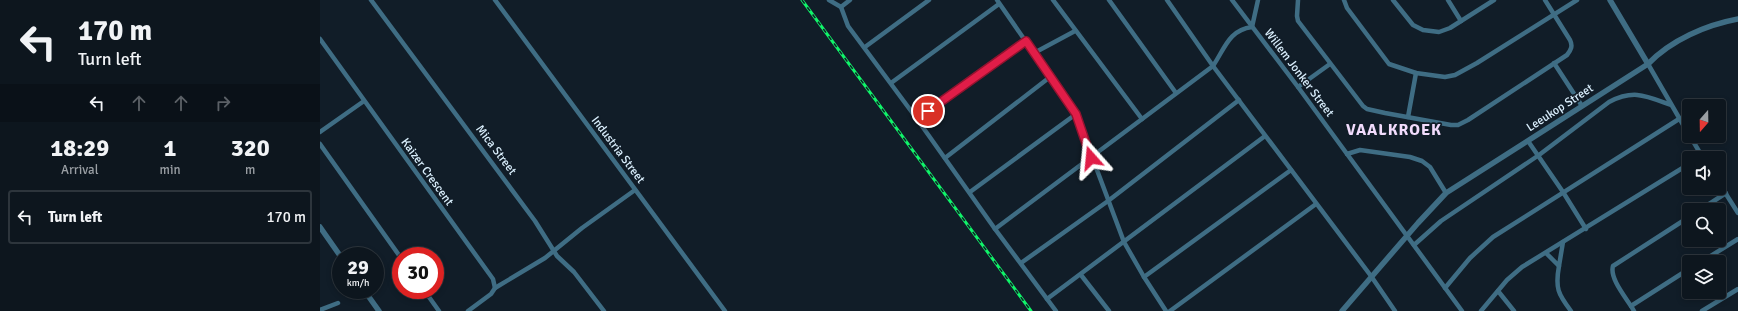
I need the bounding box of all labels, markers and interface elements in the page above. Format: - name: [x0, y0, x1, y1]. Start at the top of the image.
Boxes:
- text: 170 m: [78, 14, 152, 48]
- icon: left: [12, 16, 64, 68]
- street label: Willem Jonker Street: [1261, 26, 1337, 120]
- text: Turn left: [78, 48, 141, 70]
- street label: Leeukop Street: [1524, 81, 1596, 135]
- icon: left: [86, 92, 108, 114]
- icon: ahead: [128, 92, 150, 114]
- icon: ahead: [170, 92, 192, 114]
- icon: right: [212, 92, 234, 114]
- pin: [911, 94, 945, 128]
- north arrow: [1682, 99, 1726, 143]
- map controls: [1682, 99, 1726, 299]
- icon: arrive: [917, 100, 939, 122]
- street label: Industria Street: [588, 113, 648, 187]
- district label: VAALKROEK: [1346, 120, 1442, 140]
- street label: Mica Street: [472, 122, 520, 178]
- text: 18:29: [50, 133, 109, 163]
- text: 1: [164, 133, 176, 163]
- text: 320: [231, 133, 270, 163]
- street label: Kaizer Crescent: [397, 135, 457, 209]
- position arrow: [1070, 137, 1112, 179]
- button: sound: [1682, 151, 1726, 195]
- text: Arrival: [61, 162, 98, 178]
- text: min: [160, 162, 181, 178]
- text: m: [245, 162, 255, 178]
- button: search: [1682, 203, 1726, 247]
- icon: left: [14, 206, 36, 228]
- text: Turn left: [48, 208, 102, 226]
- text: 170 m: [266, 208, 306, 226]
- speed limit sign: 30: [392, 247, 444, 299]
- text: 29: [347, 255, 369, 280]
- button: layers: [1682, 255, 1726, 299]
- text: km/h: [347, 277, 369, 289]

